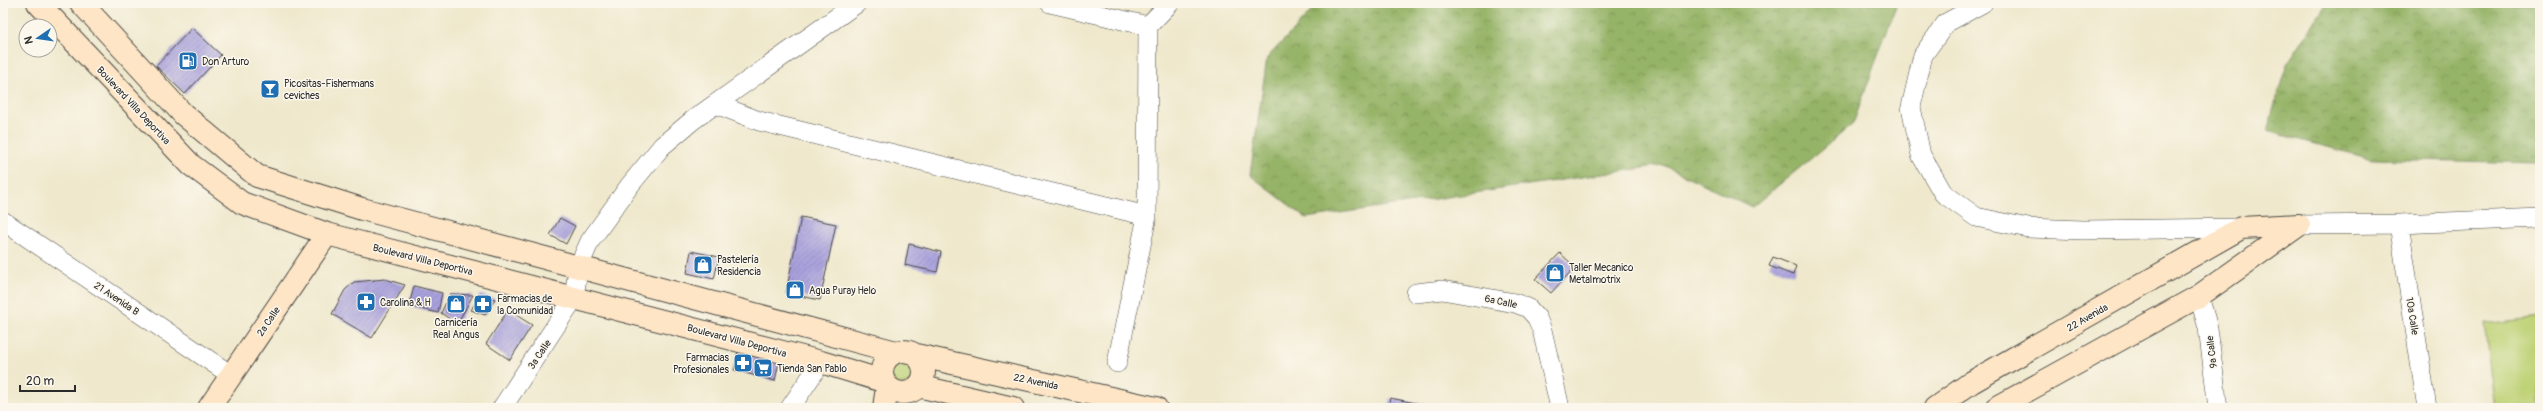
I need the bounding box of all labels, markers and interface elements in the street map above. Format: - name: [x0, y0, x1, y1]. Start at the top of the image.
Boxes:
- north arrow: [18, 18, 58, 58]
- text: N: [21, 35, 36, 45]
- fuel station icon: Don Arturo: [177, 50, 199, 72]
- place label: Don Arturo: [202, 56, 250, 68]
- street label: Boulevard Villa Deportiva: [94, 64, 173, 147]
- bar icon: Picositas-Fishermans ceviches: [259, 78, 281, 100]
- place label: Picositas-Fishermans ceviches: [284, 78, 375, 102]
- street label: Boulevard Villa Deportiva: [372, 242, 474, 278]
- shop icon: Pastelería Residencia: [692, 254, 714, 276]
- place label: Pastelería Residencia: [717, 254, 761, 278]
- shop icon: Taller Mecanico Metalmotrix: [1544, 262, 1566, 284]
- place label: Taller Mecanico Metalmotrix: [1569, 262, 1634, 286]
- street label: 21 Avenida B: [92, 279, 141, 318]
- shop icon: Agua Puray Helo: [784, 279, 806, 301]
- place label: Agua Puray Helo: [809, 285, 877, 297]
- pharmacy icon: Carolina & H: [355, 291, 377, 313]
- shop icon: Carnicería Real Angus: [445, 293, 467, 315]
- pharmacy icon: Farmacias de la Comunidad: [472, 293, 494, 315]
- place label: Farmacias de la Comunidad: [497, 293, 553, 317]
- street label: 6a Calle: [1483, 293, 1518, 311]
- street label: 10a Calle: [2403, 296, 2421, 336]
- place label: Carolina & H: [380, 297, 431, 309]
- street label: 22 Avenida: [2065, 301, 2110, 334]
- street label: 2a Calle: [255, 305, 283, 339]
- place label: Carnicería Real Angus: [433, 317, 480, 341]
- street label: Boulevard Villa Deportiva: [686, 322, 788, 360]
- street label: 9a Calle: [2204, 335, 2220, 369]
- street label: 3a Calle: [526, 338, 554, 372]
- place label: Farmacias Profesionales: [673, 352, 730, 376]
- pharmacy icon: Farmacias Profesionales: [732, 352, 754, 374]
- supermarket icon: Tienda San Pablo: [752, 357, 774, 379]
- place label: Tienda San Pablo: [777, 363, 848, 375]
- scale bar: [20, 367, 75, 393]
- street label: 22 Avenida: [1012, 371, 1060, 393]
- text: 20 m: [26, 374, 55, 389]

